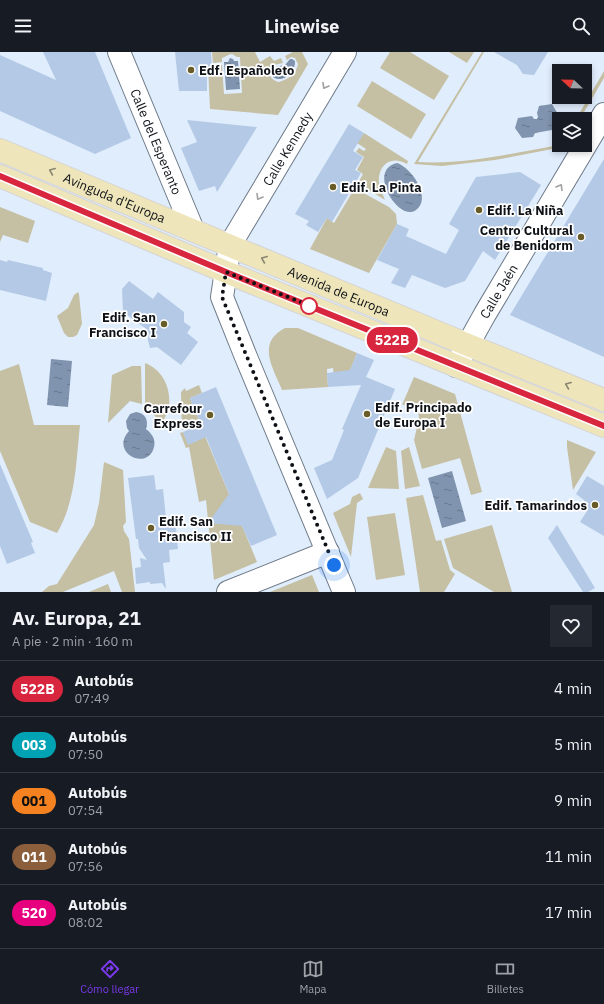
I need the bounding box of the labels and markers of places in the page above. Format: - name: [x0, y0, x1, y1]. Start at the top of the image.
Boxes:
- place label: Edf. Españoleto: [199, 62, 294, 79]
- marker: Edf. Españoleto: [186, 65, 196, 75]
- place label: Edif. La Pinta: [341, 179, 422, 196]
- marker: Edif. La Pinta: [328, 182, 338, 192]
- place label: Edif. La Niña: [487, 202, 563, 219]
- marker: Edif. La Niña: [474, 205, 484, 215]
- place label: Centro Cultural de Benidorm: [480, 222, 573, 254]
- marker: Centro Cultural de Benidorm: [576, 232, 586, 242]
- unlabelled marker: [300, 297, 318, 315]
- place label: Edif. San Francisco I: [89, 309, 156, 341]
- marker: Edif. San Francisco I: [159, 319, 169, 329]
- place label: Edif. Principado de Europa I: [375, 399, 472, 431]
- place label: Carrefour Express: [143, 400, 202, 432]
- marker: Edif. Principado de Europa I: [362, 409, 372, 419]
- marker: Carrefour Express: [205, 410, 215, 420]
- place label: Edif. Tamarindos: [485, 497, 587, 514]
- marker: Edif. Tamarindos: [590, 500, 600, 510]
- place label: Edif. San Francisco II: [159, 513, 232, 545]
- marker: Edif. San Francisco II: [146, 523, 156, 533]

